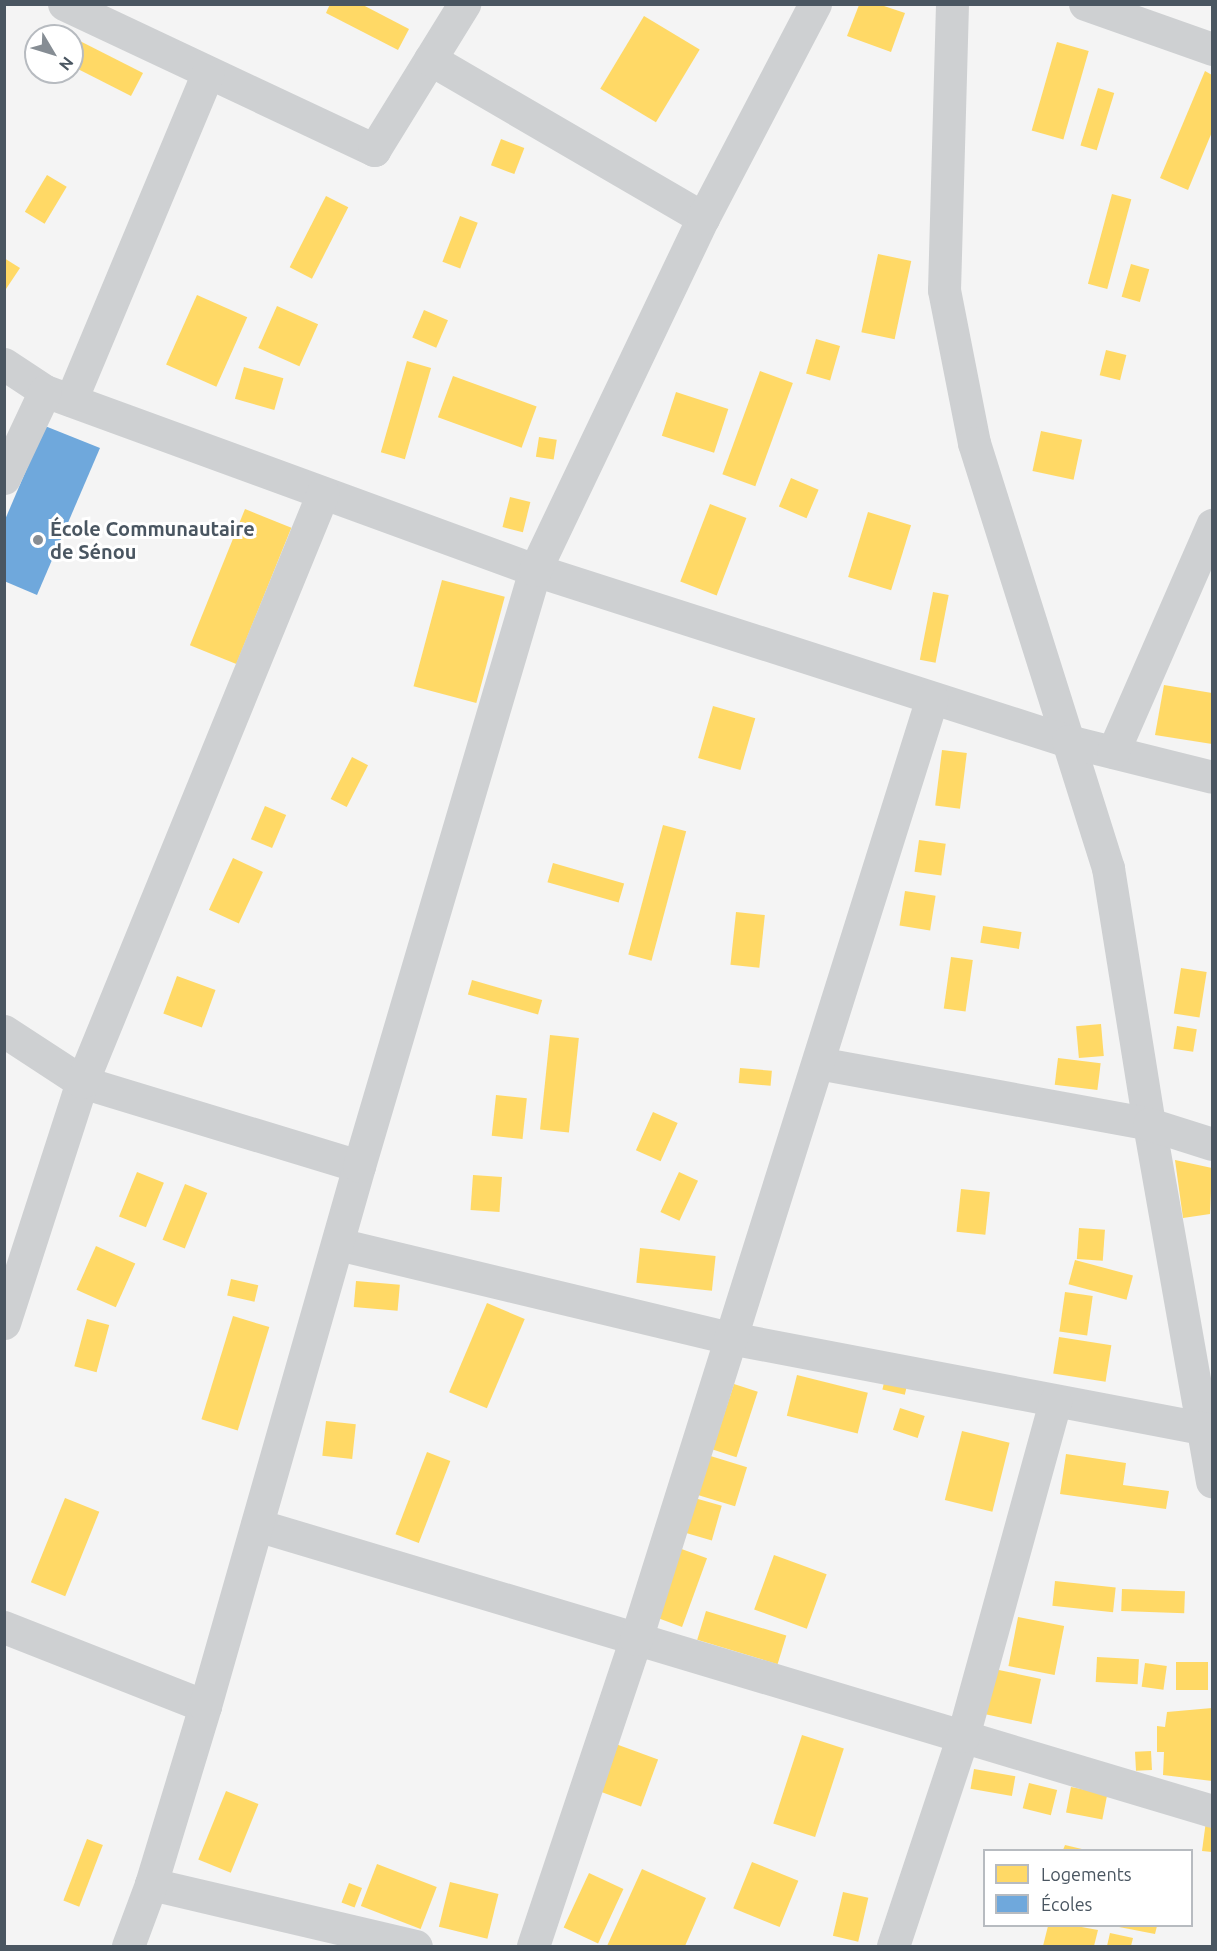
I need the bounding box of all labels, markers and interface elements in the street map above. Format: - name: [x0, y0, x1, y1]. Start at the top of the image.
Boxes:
- north arrow: [24, 24, 84, 84]
- text: N: [56, 54, 77, 74]
- place label: École Communautaire de Sénou: [50, 516, 255, 563]
- marker: École Communautaire de Sénou: [31, 533, 45, 547]
- legend: [983, 1849, 1193, 1927]
- text: Logements: [1041, 1864, 1132, 1884]
- text: Écoles: [1041, 1894, 1092, 1914]

